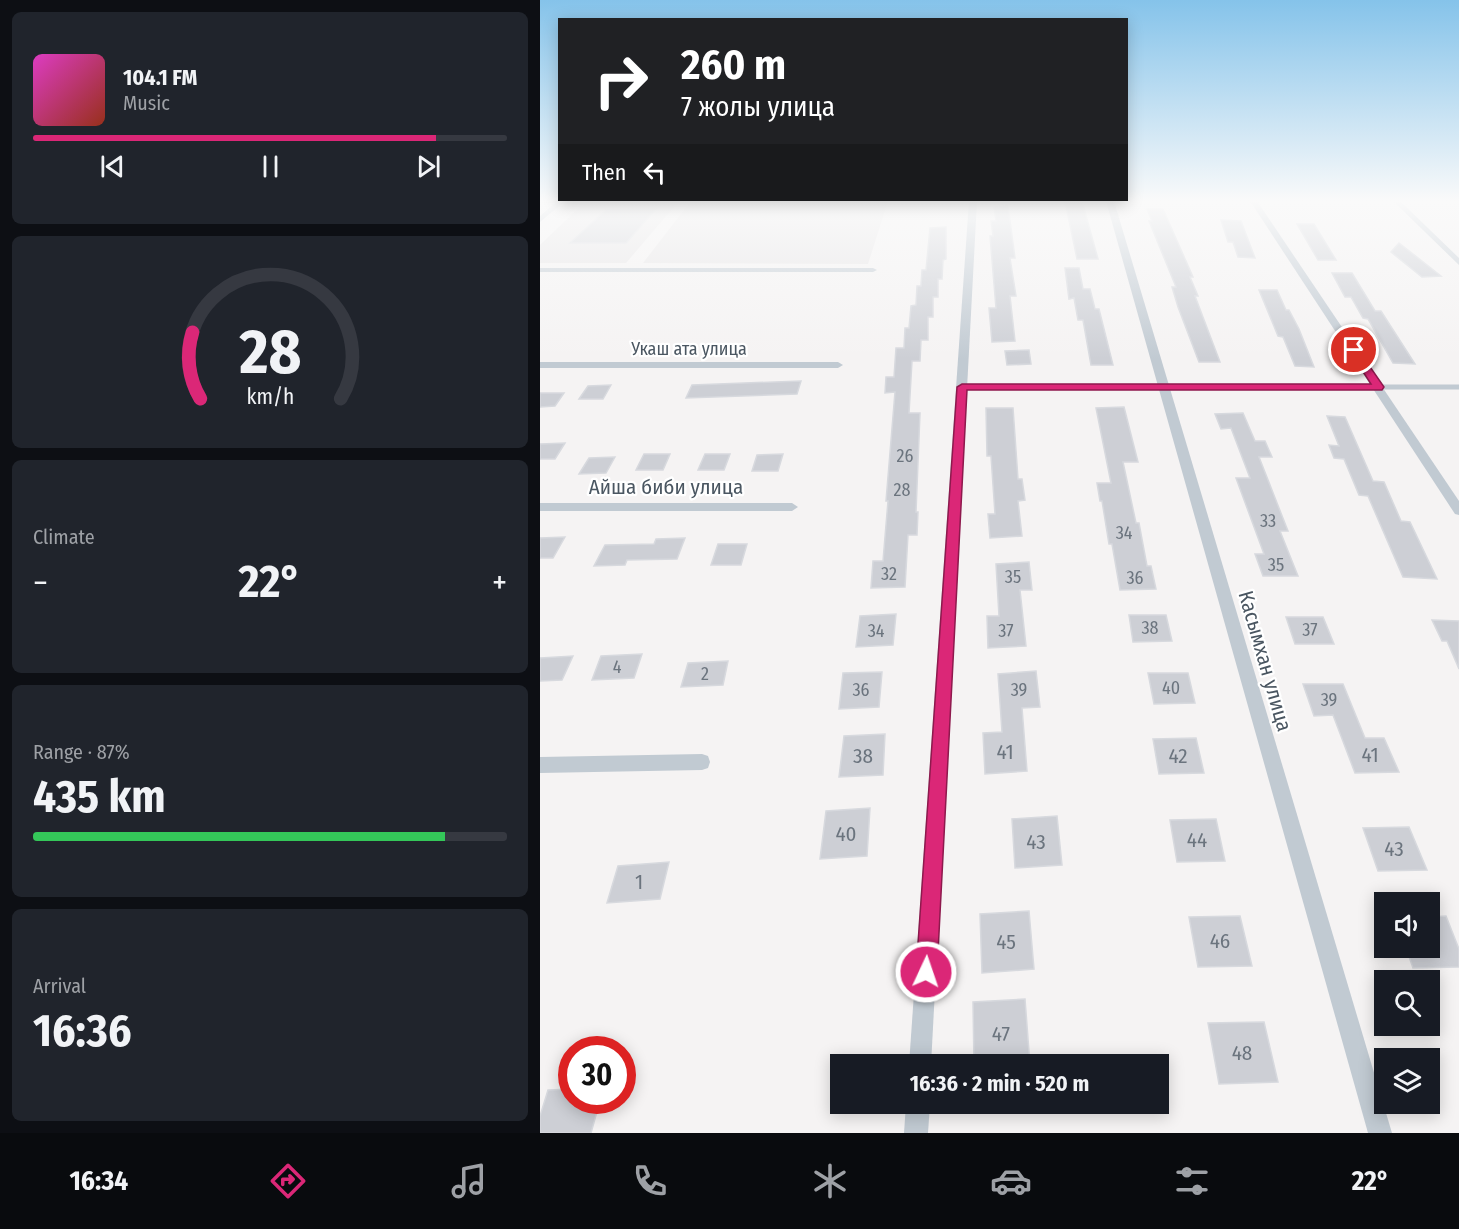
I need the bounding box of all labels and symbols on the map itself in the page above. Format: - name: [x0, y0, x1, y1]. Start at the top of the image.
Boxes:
- pin: [1328, 324, 1379, 375]
- street label: Укаш ата улица: [630, 338, 747, 360]
- house number: 26: [897, 445, 914, 467]
- street label: Айша биби улица: [589, 474, 743, 500]
- house number: 28: [894, 479, 910, 501]
- house number: 33: [1260, 510, 1276, 532]
- house number: 34: [1116, 522, 1133, 544]
- house number: 35: [1268, 554, 1284, 576]
- house number: 32: [881, 563, 897, 585]
- house number: 35: [1005, 566, 1021, 588]
- house number: 36: [1126, 567, 1144, 589]
- street label: Касымхан улица: [1233, 588, 1297, 734]
- house number: 38: [1141, 617, 1159, 639]
- house number: 37: [1302, 619, 1318, 641]
- house number: 34: [868, 620, 885, 642]
- house number: 37: [998, 620, 1014, 642]
- house number: 4: [613, 656, 622, 678]
- house number: 2: [701, 663, 709, 685]
- house number: 40: [1162, 677, 1180, 699]
- house number: 36: [852, 679, 870, 701]
- house number: 39: [1011, 679, 1027, 701]
- house number: 39: [1321, 689, 1337, 711]
- house number: 41: [996, 739, 1014, 765]
- house number: 41: [1361, 742, 1379, 768]
- house number: 38: [853, 743, 873, 769]
- house number: 42: [1168, 743, 1188, 769]
- house number: 40: [835, 821, 857, 847]
- house number: 44: [1187, 827, 1207, 853]
- house number: 43: [1026, 829, 1046, 855]
- house number: 43: [1384, 836, 1404, 862]
- house number: 1: [635, 869, 643, 895]
- house number: 46: [1210, 928, 1230, 954]
- house number: 45: [996, 929, 1016, 955]
- position arrow: [894, 940, 958, 1004]
- house number: 47: [992, 1021, 1010, 1047]
- speed limit sign: 30: [558, 1036, 636, 1114]
- house number: 48: [1232, 1040, 1252, 1066]

